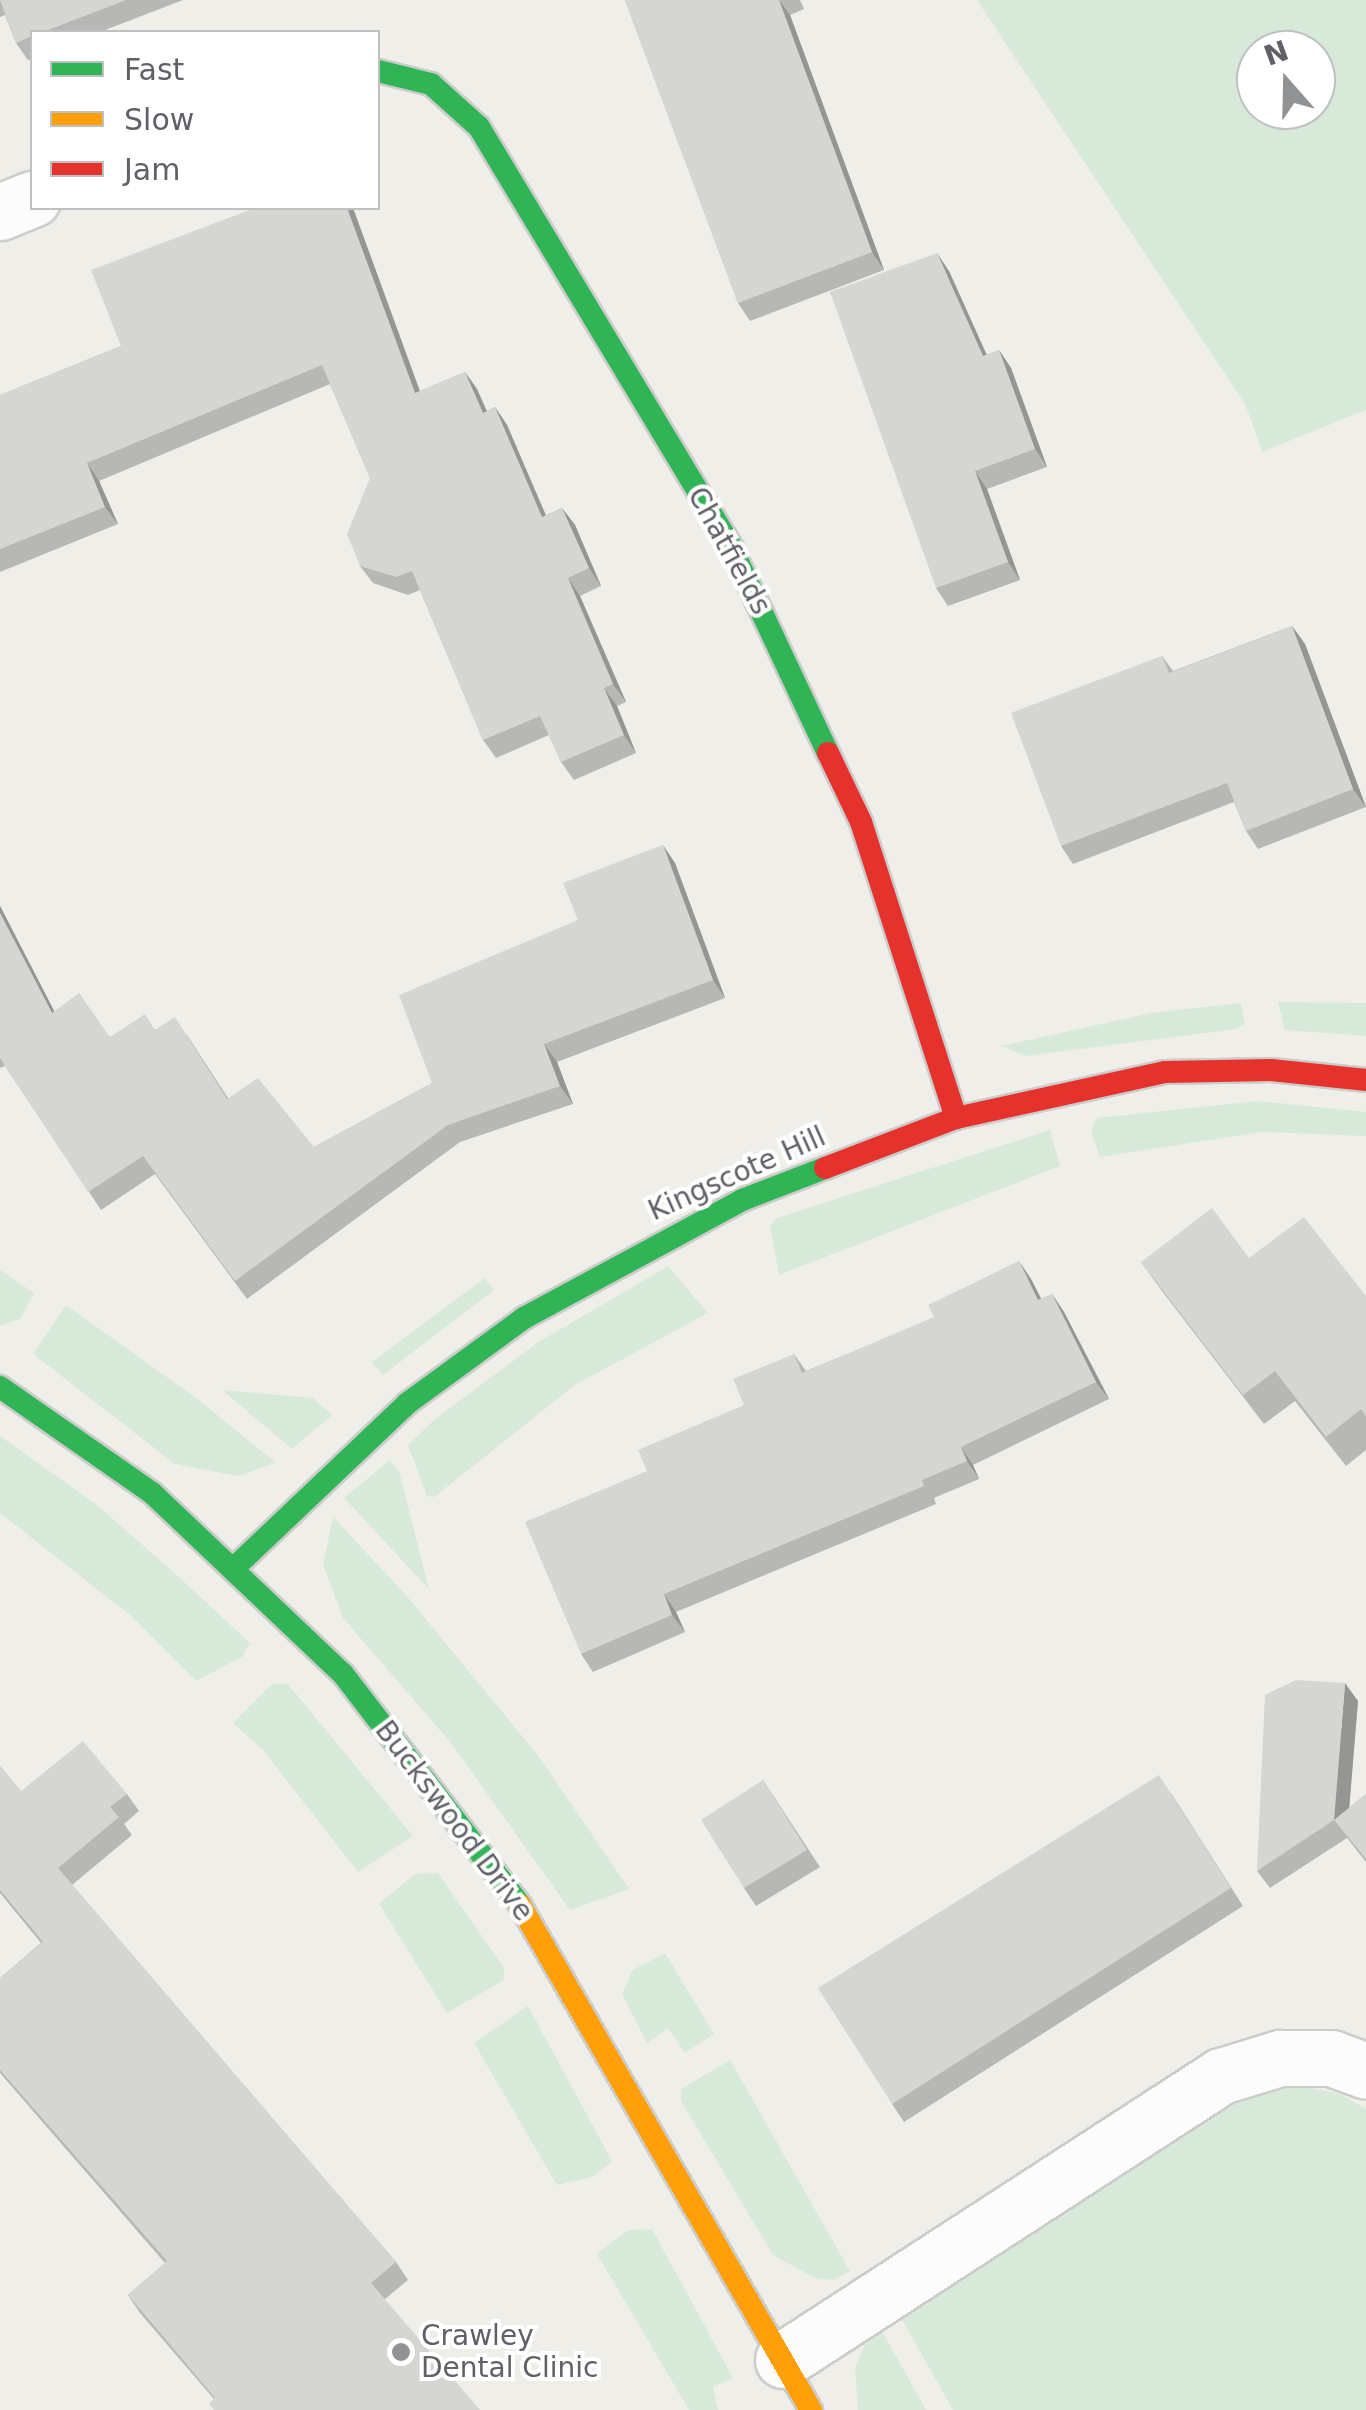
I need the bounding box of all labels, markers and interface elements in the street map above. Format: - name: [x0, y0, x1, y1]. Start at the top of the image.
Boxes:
- legend: [30, 30, 380, 210]
- north arrow: [1236, 30, 1336, 130]
- text: N: [1260, 34, 1293, 73]
- text: Fast: [124, 52, 184, 87]
- text: Slow: [124, 102, 194, 137]
- text: Jam: [124, 152, 180, 187]
- street label: Chatfields: [680, 481, 778, 621]
- street label: Kingscote Hill: [643, 1120, 831, 1228]
- street label: Buckswood Drive: [368, 1714, 540, 1928]
- place label: Crawley Dental Clinic: [421, 2319, 598, 2385]
- marker: Crawley Dental Clinic: [390, 2341, 412, 2363]

